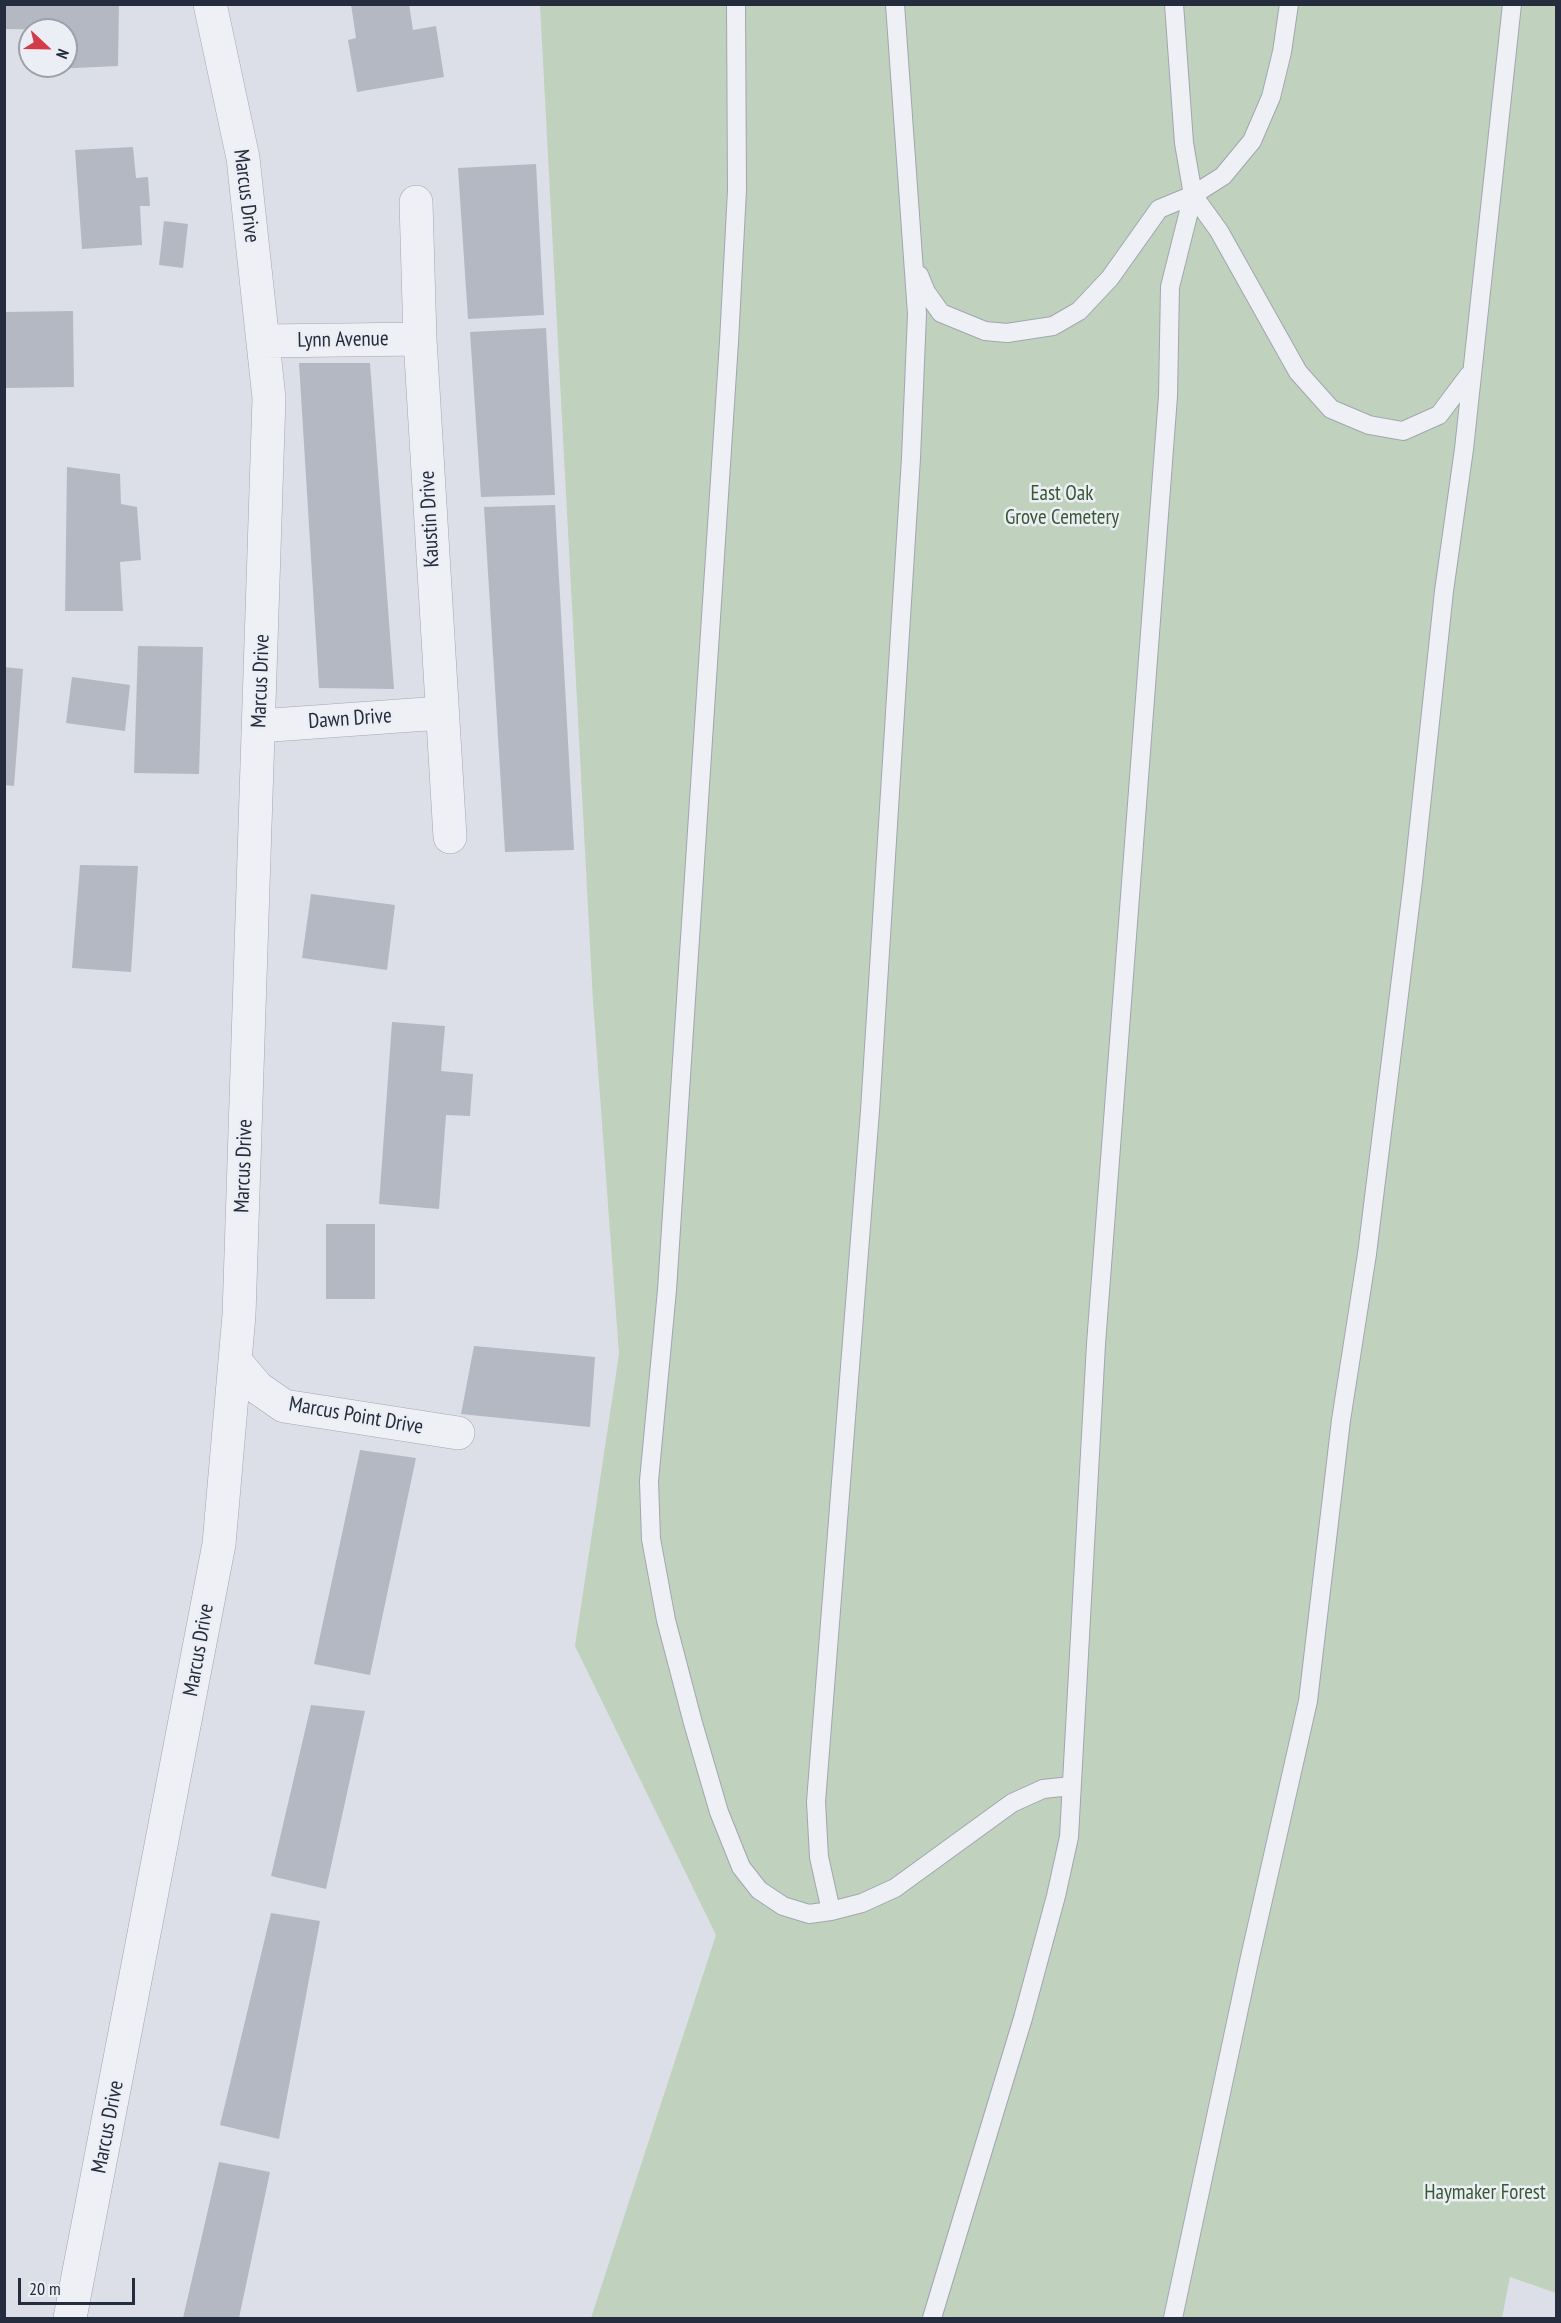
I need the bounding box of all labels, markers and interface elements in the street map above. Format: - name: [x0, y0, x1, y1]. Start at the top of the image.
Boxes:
- north arrow: [18, 18, 78, 78]
- text: N: [52, 46, 74, 62]
- street label: Marcus Drive: [228, 148, 264, 244]
- street label: Lynn Avenue: [297, 327, 389, 353]
- street label: Kaustin Drive: [415, 470, 445, 568]
- park label: East Oak Grove Cemetery: [1005, 481, 1119, 531]
- street label: Marcus Drive: [247, 634, 275, 728]
- street label: Dawn Drive: [307, 704, 393, 734]
- street label: Marcus Drive: [230, 1119, 258, 1213]
- street label: Marcus Point Drive: [287, 1392, 425, 1440]
- street label: Marcus Drive: [178, 1602, 220, 1698]
- street label: Marcus Drive: [87, 2079, 129, 2175]
- park label: Haymaker Forest: [1424, 2180, 1546, 2206]
- scale bar: [21, 2266, 138, 2304]
- text: 20 m: [29, 2277, 61, 2300]

